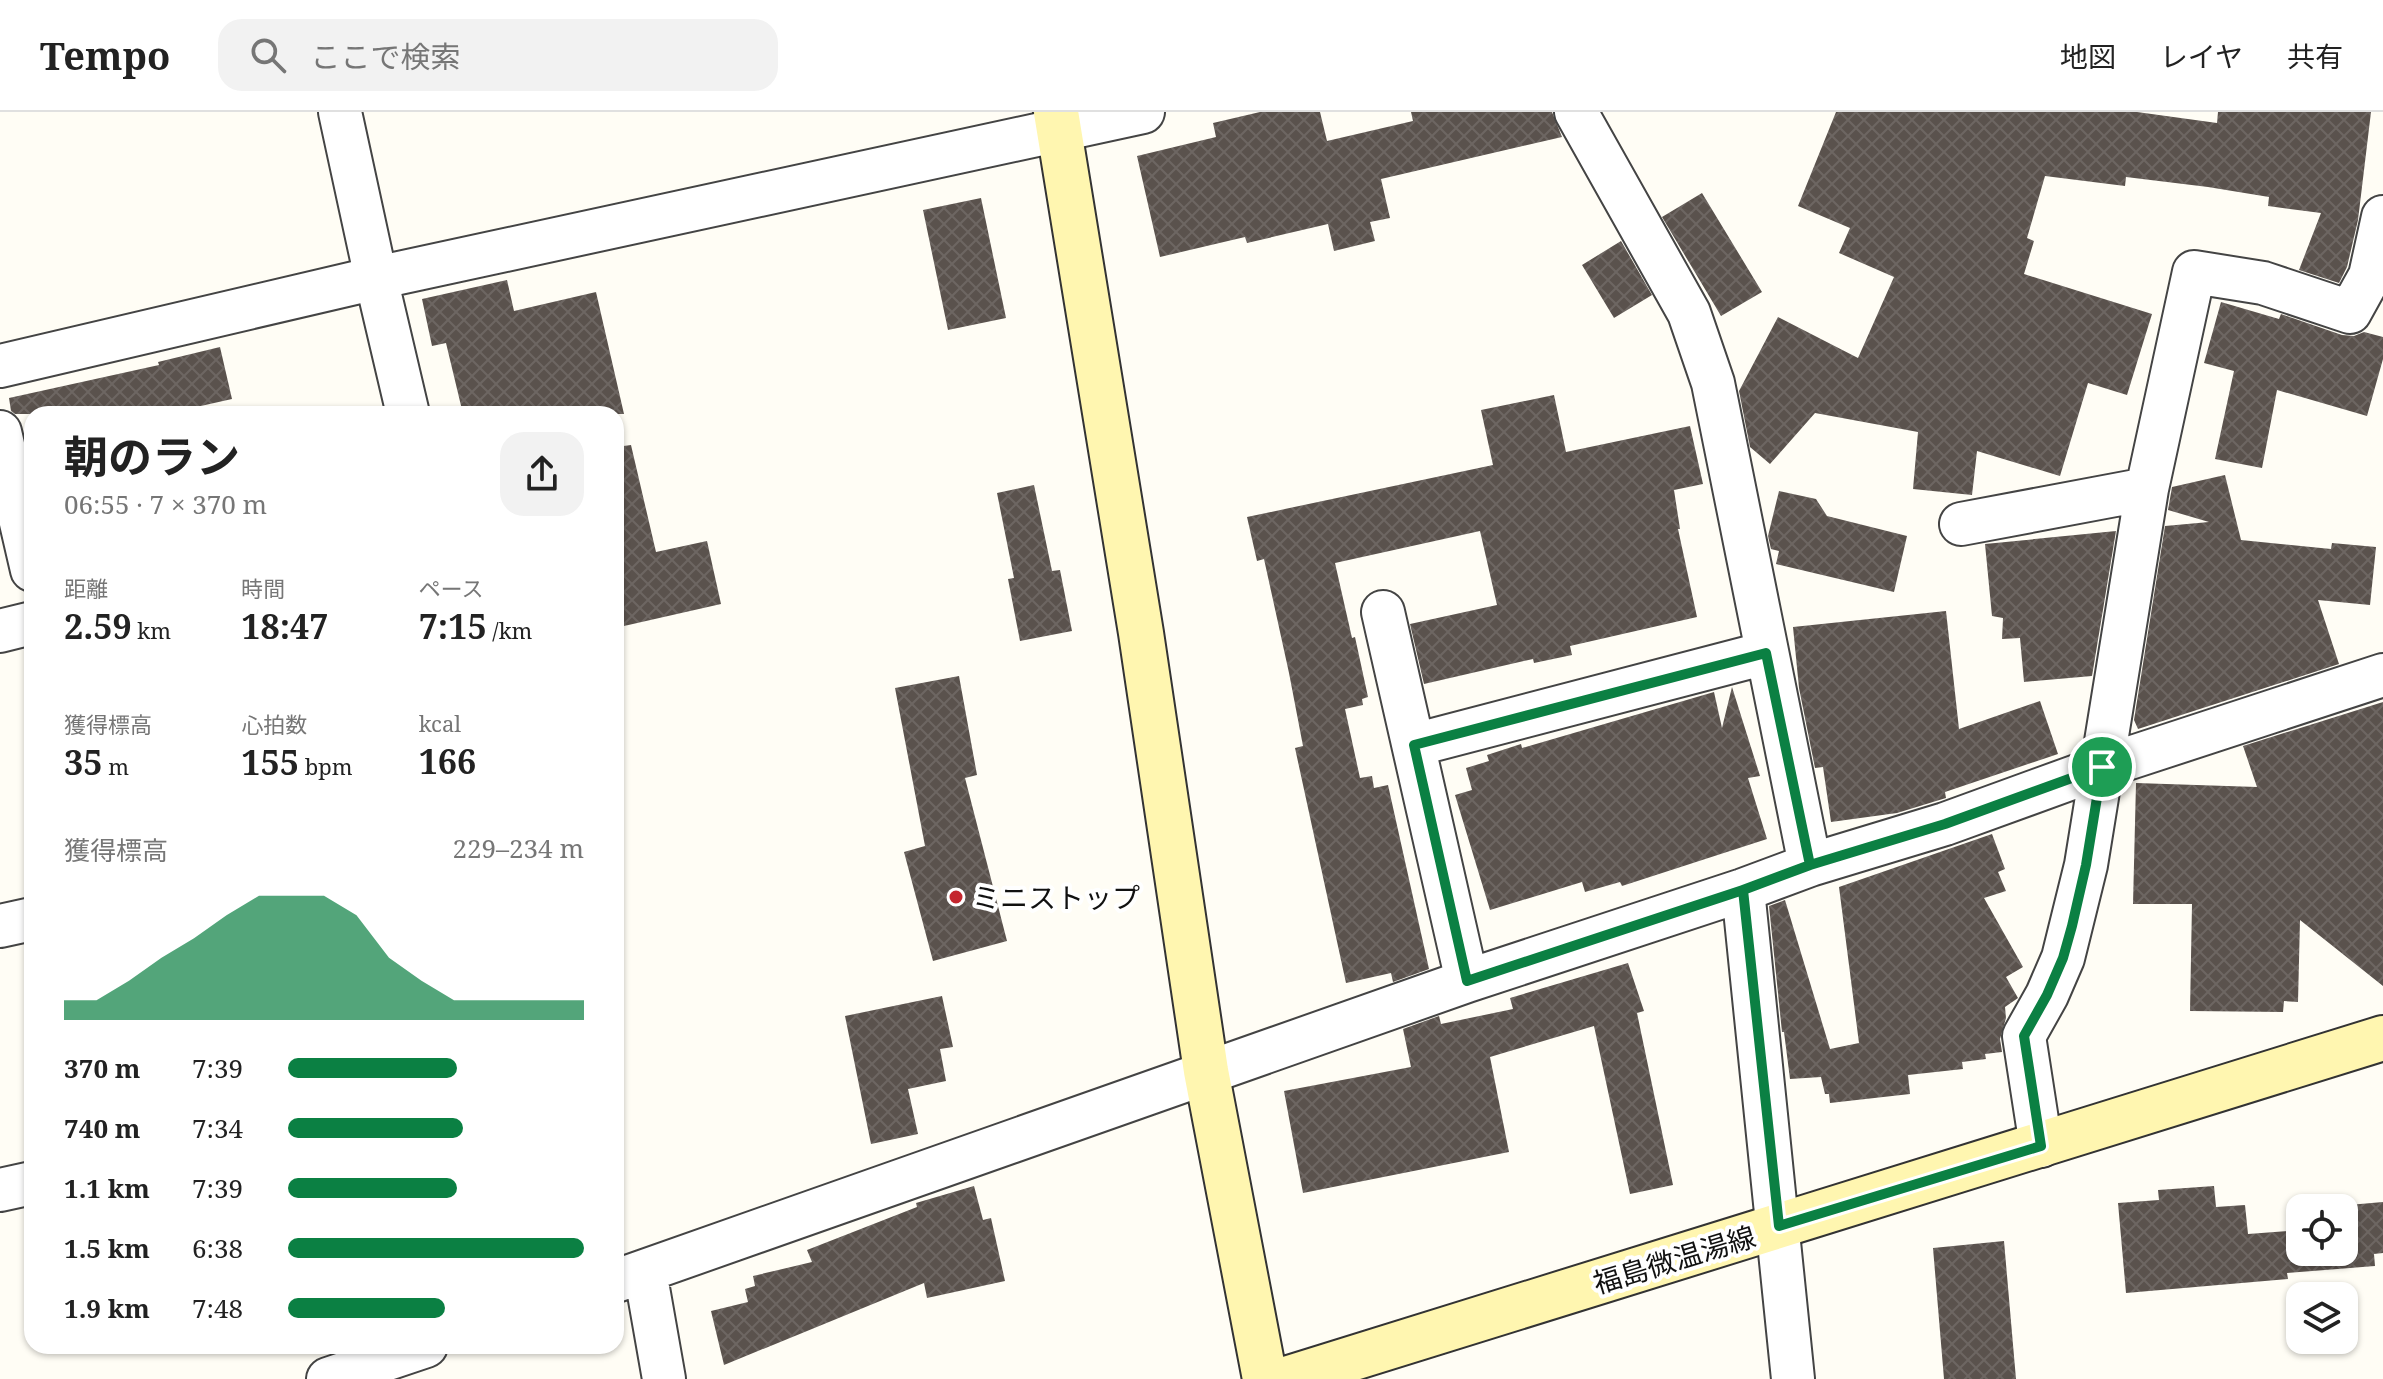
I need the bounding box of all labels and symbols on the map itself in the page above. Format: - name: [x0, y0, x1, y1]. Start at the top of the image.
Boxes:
- pin: [2068, 733, 2136, 801]
- place label: ミニストップ: [972, 878, 1140, 916]
- marker: ミニストップ: [947, 888, 965, 906]
- street label: 福島微温湯線: [1588, 1216, 1760, 1302]

